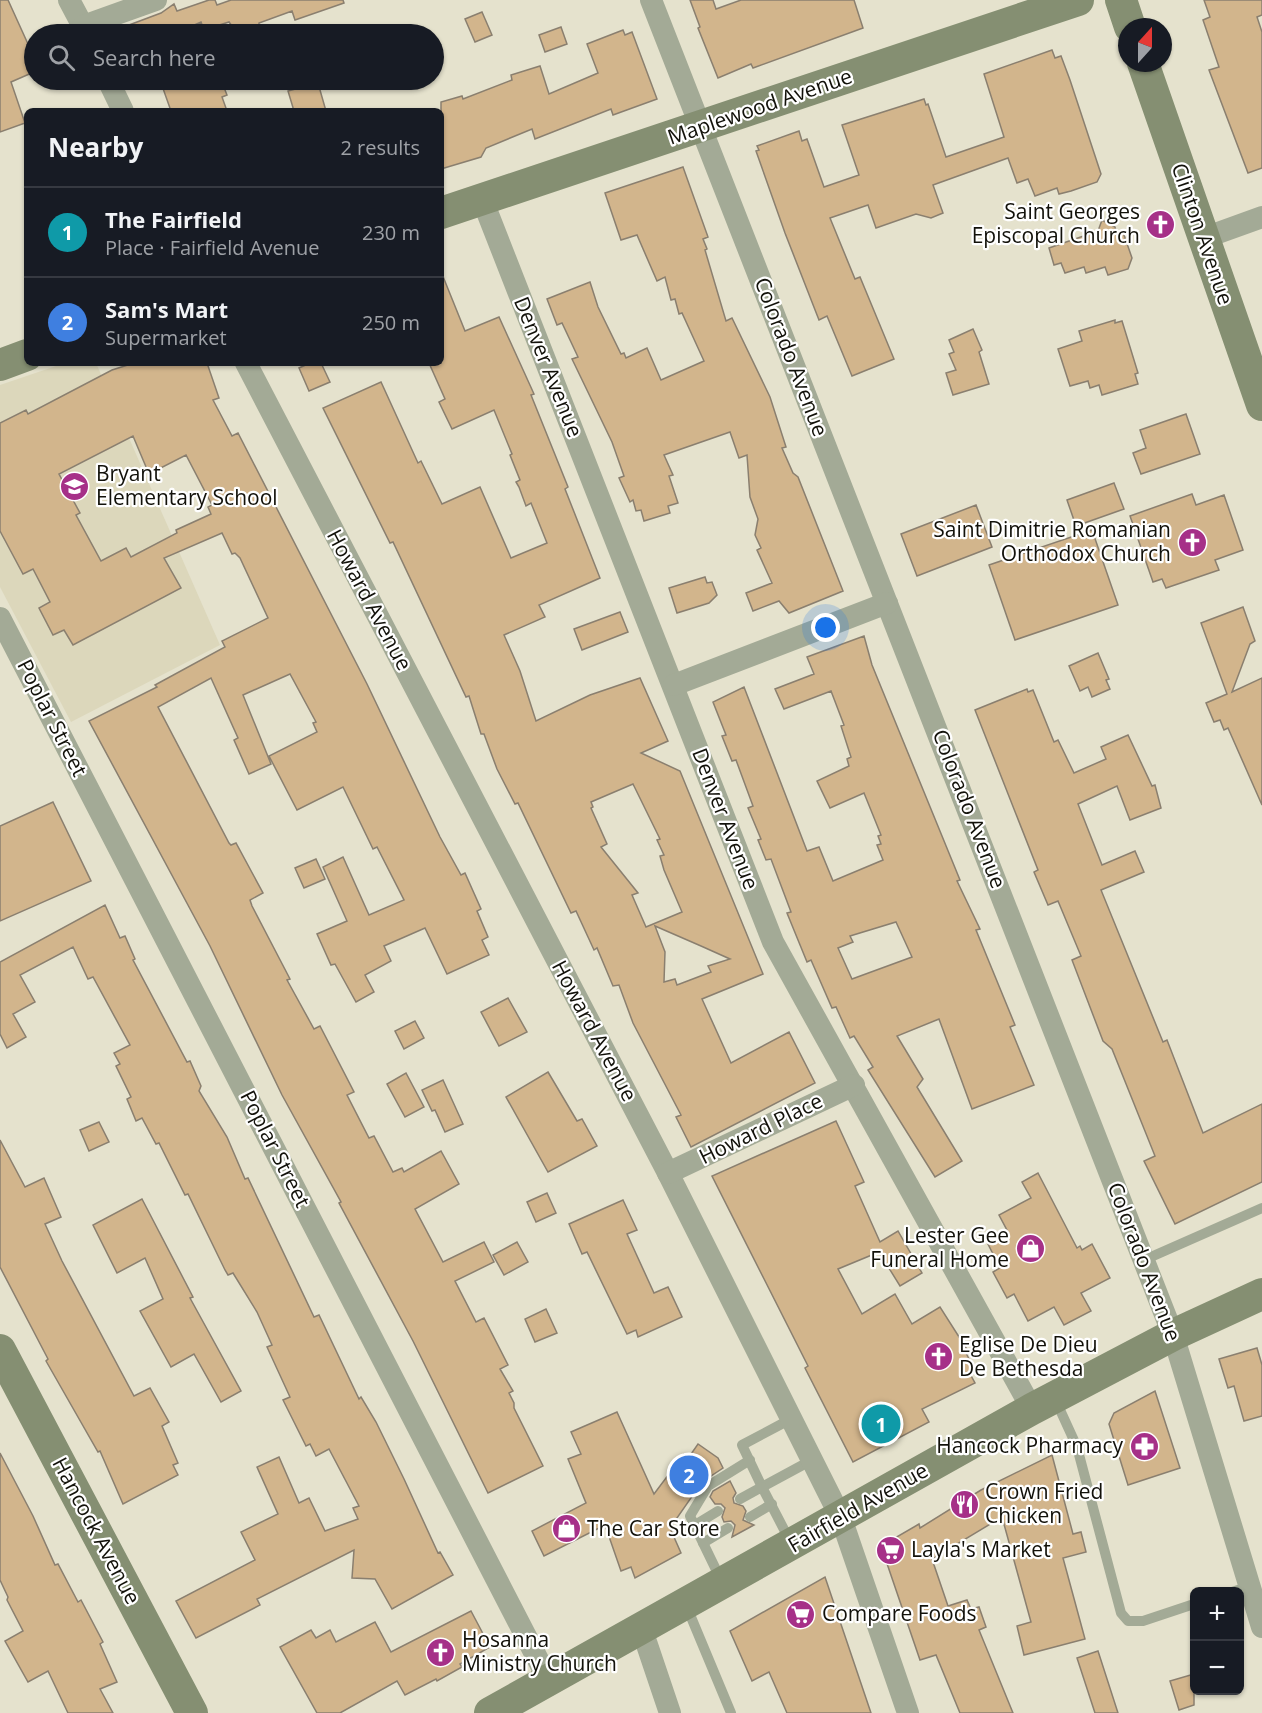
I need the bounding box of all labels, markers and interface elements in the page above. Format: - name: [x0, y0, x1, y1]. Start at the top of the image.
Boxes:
- north arrow: [1118, 18, 1172, 72]
- search box: [24, 24, 444, 90]
- icon: search: [45, 41, 78, 74]
- text: Search here: [93, 42, 216, 72]
- street label: Maplewood Avenue: [664, 61, 856, 151]
- text: Nearby: [48, 129, 143, 165]
- text: 2 results: [340, 134, 420, 161]
- street label: Clinton Avenue: [1166, 159, 1240, 308]
- place label: Saint Georges Episcopal Church: [972, 197, 1140, 249]
- text: The Fairfield: [105, 204, 242, 234]
- church icon: Saint Georges Episcopal Church: [1145, 208, 1177, 240]
- text: 1: [62, 219, 73, 246]
- text: 230 m: [362, 219, 420, 246]
- text: Place · Fairfield Avenue: [105, 234, 319, 261]
- street label: Colorado Avenue: [749, 273, 835, 440]
- street label: Denver Avenue: [508, 292, 590, 441]
- text: Sam's Mart: [105, 294, 228, 324]
- text: 2: [62, 309, 73, 336]
- text: 250 m: [362, 309, 420, 336]
- text: Supermarket: [105, 324, 227, 351]
- place label: Bryant Elementary School: [96, 459, 278, 511]
- school or university icon: Bryant Elementary School: [59, 470, 91, 502]
- place label: Saint Dimitrie Romanian Orthodox Church: [933, 515, 1171, 567]
- street label: Howard Avenue: [321, 524, 419, 675]
- church icon: Saint Dimitrie Romanian Orthodox Church: [1176, 526, 1208, 558]
- your location: [811, 613, 840, 642]
- street label: Poplar Street: [11, 654, 94, 781]
- street label: Colorado Avenue: [927, 725, 1013, 892]
- street label: Denver Avenue: [686, 744, 766, 893]
- street label: Howard Avenue: [546, 955, 644, 1106]
- street label: Poplar Street: [234, 1085, 317, 1212]
- street label: Howard Place: [694, 1086, 827, 1170]
- street label: Colorado Avenue: [1102, 1178, 1188, 1345]
- place label: Lester Gee Funeral Home: [870, 1221, 1009, 1273]
- shop icon: Lester Gee Funeral Home: [1014, 1232, 1046, 1264]
- place label: Eglise De Dieu De Bethesda: [959, 1330, 1098, 1382]
- church icon: Eglise De Dieu De Bethesda: [922, 1341, 954, 1373]
- pin: 1: [862, 1402, 900, 1446]
- pharmacy icon: Hancock Pharmacy: [1128, 1430, 1160, 1462]
- place label: Hancock Pharmacy: [936, 1431, 1123, 1459]
- street label: Hancock Avenue: [46, 1452, 147, 1609]
- pin: 2: [670, 1452, 708, 1498]
- street label: Fairfield Avenue: [782, 1456, 933, 1559]
- place label: Crown Fried Chicken: [985, 1477, 1103, 1529]
- restaurant icon: Crown Fried Chicken: [948, 1488, 980, 1520]
- shop icon: The Car Store: [550, 1513, 582, 1545]
- place label: The Car Store: [587, 1514, 720, 1542]
- supermarket icon: Layla's Market: [874, 1534, 906, 1566]
- place label: Layla's Market: [911, 1535, 1051, 1563]
- map controls: [1190, 1587, 1244, 1695]
- button: +: [1190, 1587, 1244, 1641]
- supermarket icon: Compare Foods: [785, 1598, 817, 1630]
- place label: Compare Foods: [822, 1599, 977, 1627]
- place label: Hosanna Ministry Church: [462, 1625, 617, 1677]
- church icon: Hosanna Ministry Church: [425, 1636, 457, 1668]
- button: −: [1190, 1641, 1244, 1695]

